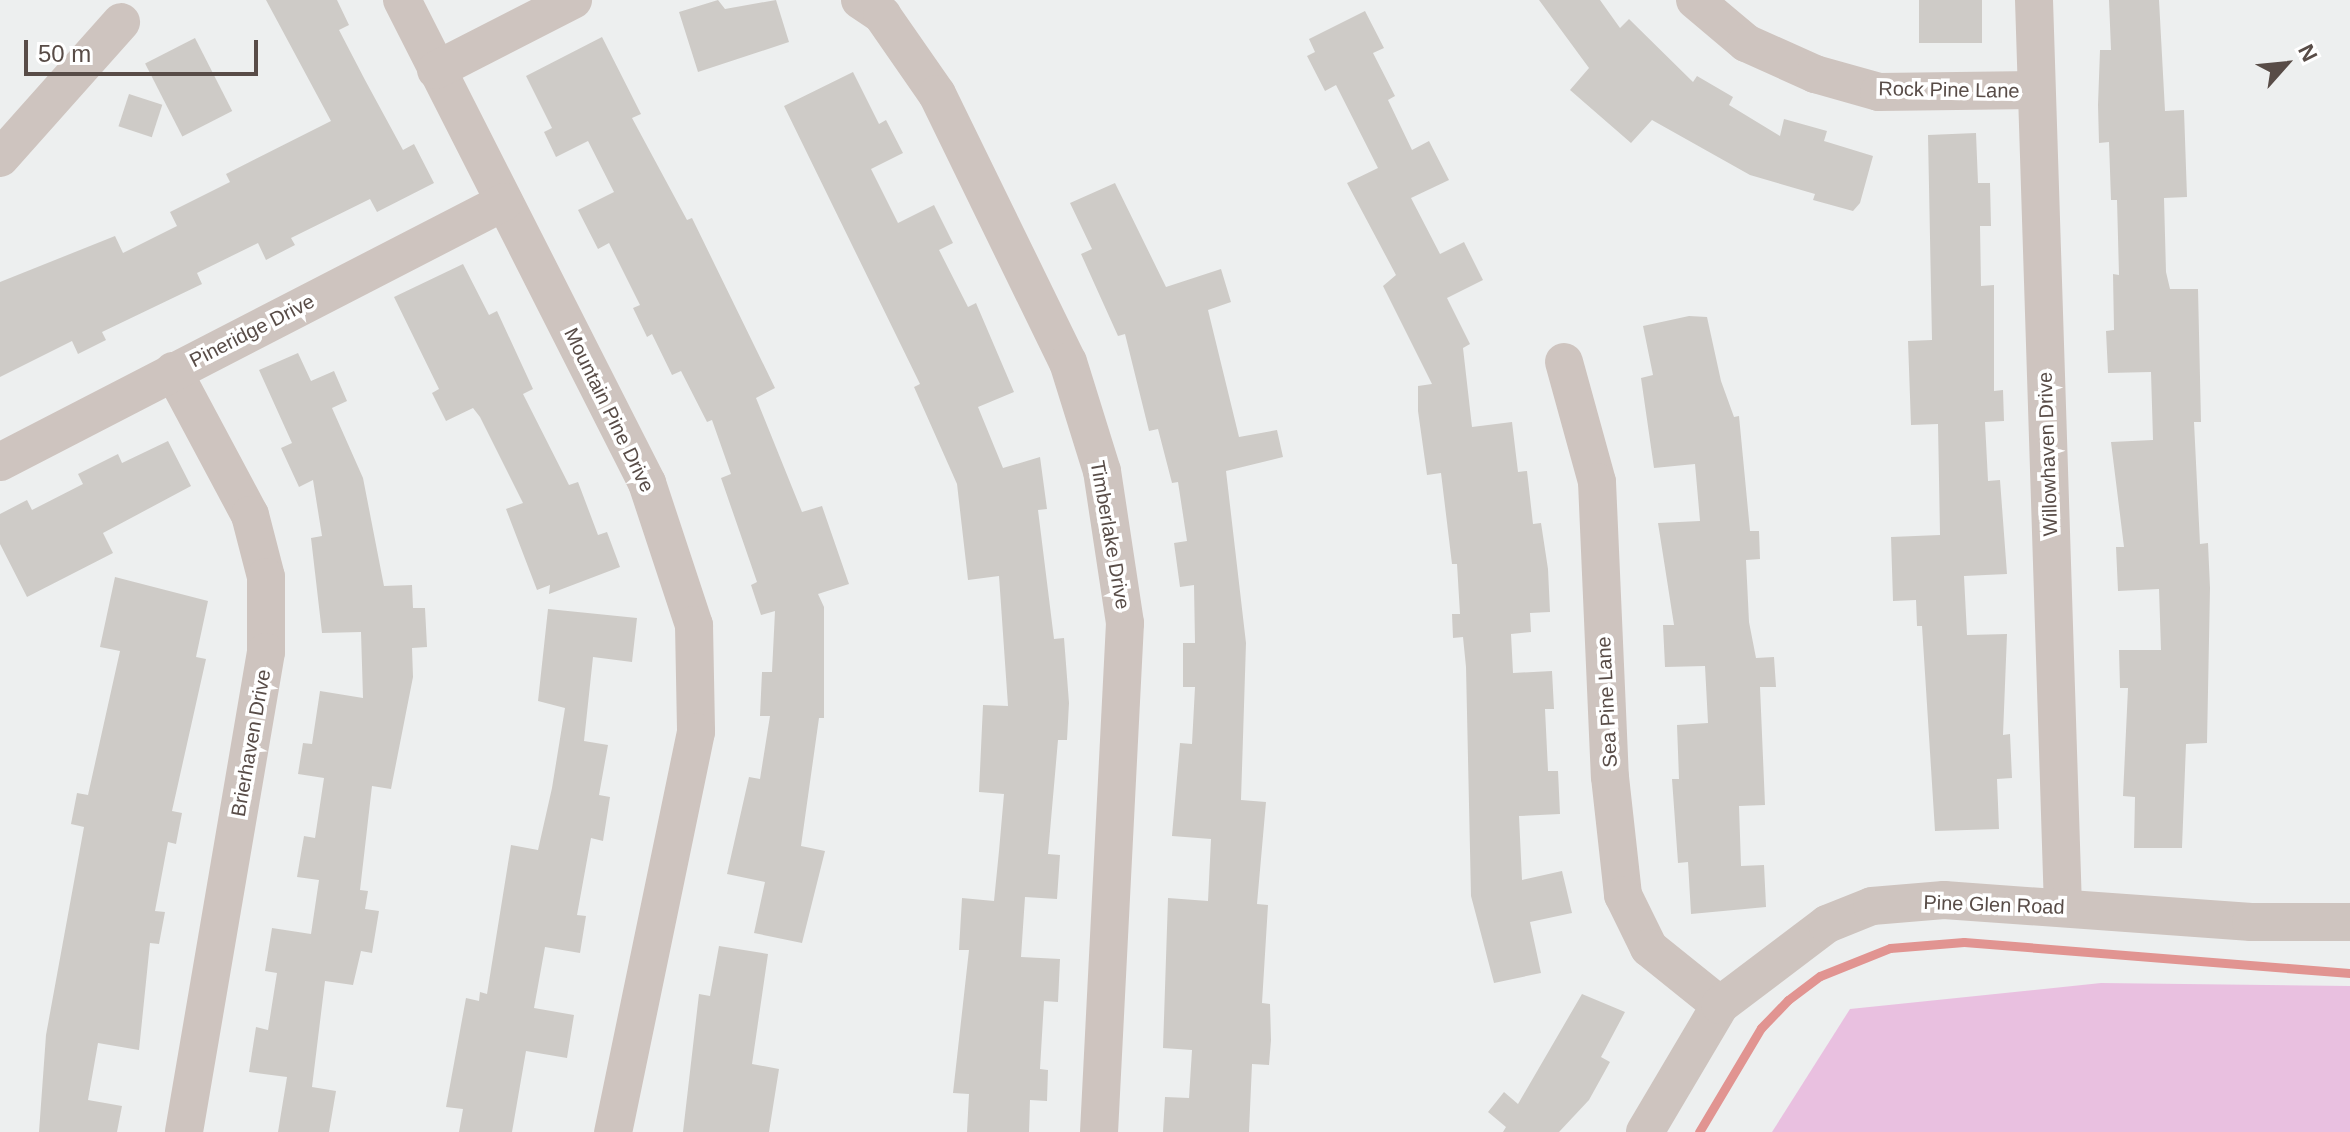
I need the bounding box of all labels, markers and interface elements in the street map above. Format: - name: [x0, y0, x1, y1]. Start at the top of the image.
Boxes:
- scale bar: [28, 24, 262, 74]
- north arrow: [2246, 24, 2326, 104]
- text: 50 m: [38, 40, 91, 67]
- text: N: [2293, 40, 2323, 66]
- street label: Rock Pine Lane: [1878, 77, 2020, 103]
- street label: Pineridge Drive: [186, 289, 318, 373]
- street label: Mountain Pine Drive: [559, 324, 659, 496]
- street label: Willowhaven Drive: [2033, 371, 2063, 537]
- street label: Timberlake Drive: [1085, 459, 1135, 611]
- street label: Sea Pine Lane: [1592, 636, 1622, 768]
- street label: Brierhaven Drive: [226, 668, 276, 818]
- street label: Pine Glen Road: [1923, 891, 2065, 919]

